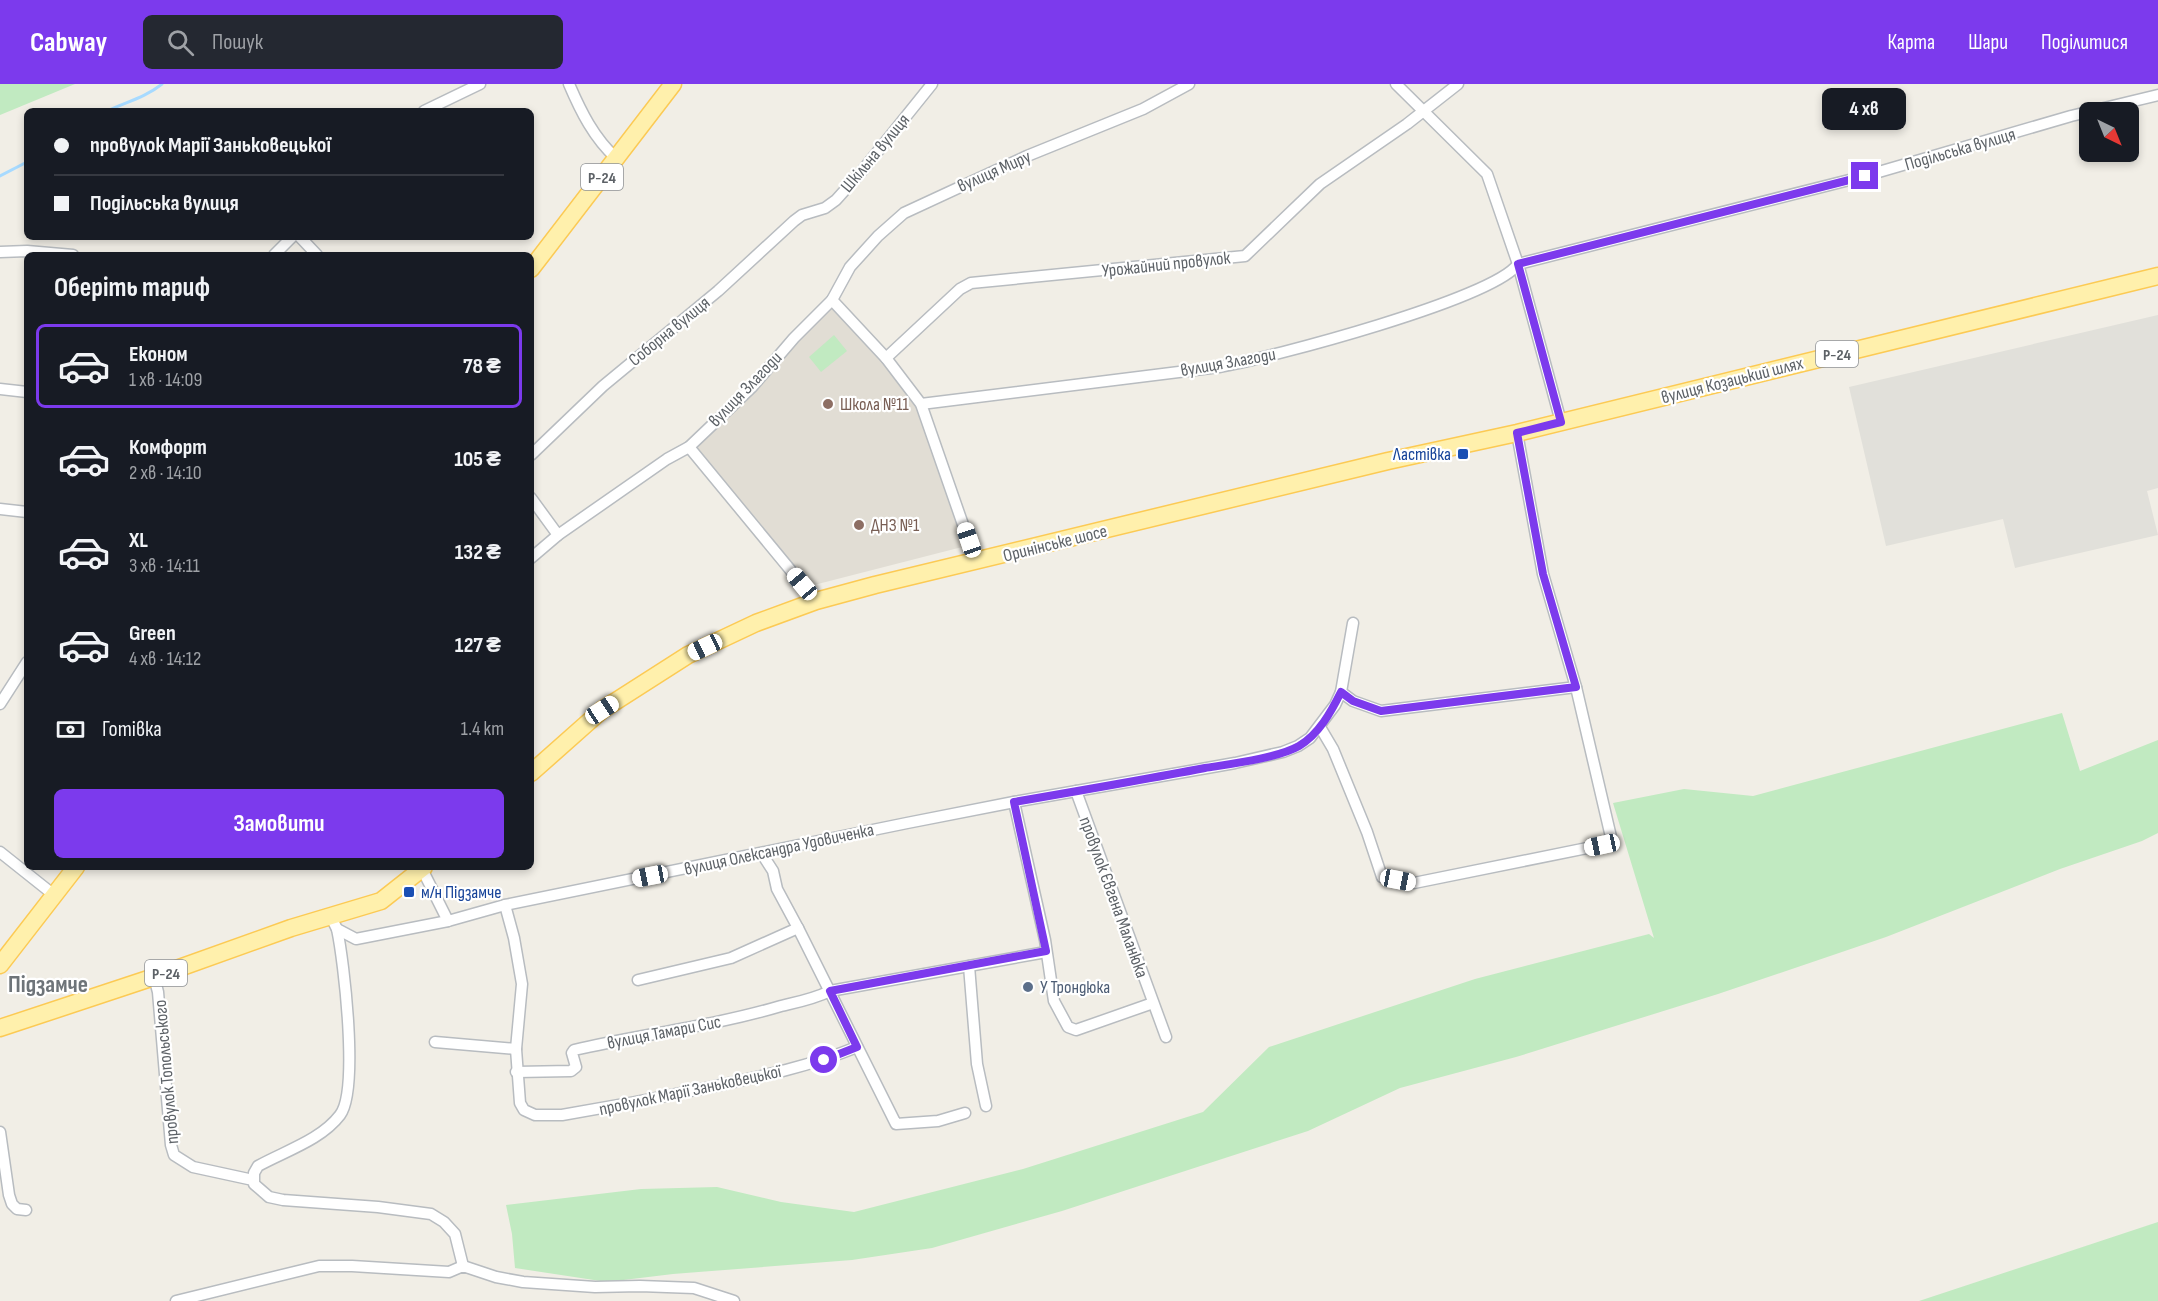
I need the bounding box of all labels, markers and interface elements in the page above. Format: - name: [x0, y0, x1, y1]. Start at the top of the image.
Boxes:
- search box: [143, 15, 563, 69]
- text: Cabway: [30, 26, 107, 59]
- icon: search: [164, 26, 197, 59]
- text: Пошук: [212, 29, 263, 56]
- text: Карта: [1887, 30, 1935, 55]
- text: Шари: [1968, 30, 2008, 55]
- text: Поділитися: [2041, 30, 2128, 55]
- callout: 4 хв: [1823, 89, 1907, 131]
- text: 4 хв: [1849, 97, 1879, 121]
- north arrow: [2079, 102, 2139, 162]
- map controls: [2079, 102, 2139, 162]
- street label: Шкільна вулиця: [837, 110, 914, 197]
- street label: Подільська вулиця: [1902, 124, 2018, 175]
- text: провулок Марії Заньковецької: [90, 132, 331, 159]
- street label: вулиця Миру: [954, 146, 1034, 197]
- route end: [1851, 162, 1878, 189]
- road number: Р-24: [581, 164, 623, 190]
- text: Подільська вулиця: [90, 190, 239, 217]
- street label: Урожайний провулок: [1101, 247, 1231, 282]
- text: Оберіть тариф: [54, 272, 210, 304]
- street label: Соборна вулиця: [624, 292, 714, 371]
- icon: car: [57, 339, 111, 393]
- text: Економ: [129, 341, 188, 368]
- road number: Р-24: [1816, 341, 1858, 367]
- street label: вулиця Злагоди: [1179, 344, 1277, 381]
- street label: вулиця Злагоди: [704, 347, 786, 431]
- text: 78 ₴: [463, 353, 501, 380]
- street label: вулиця Козацький шлях: [1659, 353, 1805, 408]
- text: 1 хв · 14:09: [129, 368, 202, 392]
- place label: Школа №11: [840, 394, 910, 415]
- marker: Школа №11: [821, 397, 835, 411]
- icon: car: [57, 432, 111, 486]
- text: Комфорт: [129, 434, 207, 461]
- place label: Ластівка: [1392, 444, 1451, 465]
- text: 105 ₴: [454, 446, 501, 473]
- marker: Ластівка: [1456, 447, 1470, 461]
- text: 2 хв · 14:10: [129, 461, 202, 485]
- place label: ДНЗ №1: [871, 515, 920, 536]
- marker: ДНЗ №1: [852, 518, 866, 532]
- car: [955, 520, 983, 560]
- street label: Оринінське шосе: [1001, 520, 1109, 567]
- icon: car: [57, 525, 111, 579]
- text: XL: [129, 527, 148, 554]
- text: 132 ₴: [455, 539, 501, 566]
- text: 3 хв · 14:11: [129, 554, 200, 578]
- car: [784, 564, 820, 604]
- icon: car: [57, 618, 111, 672]
- text: Green: [129, 620, 176, 647]
- car: [685, 631, 725, 663]
- text: 127 ₴: [455, 632, 501, 659]
- text: 4 хв · 14:12: [129, 647, 201, 671]
- car: [582, 693, 622, 727]
- icon: cash: [54, 713, 87, 746]
- text: Готівка: [102, 716, 162, 743]
- text: 1.4 km: [461, 717, 504, 741]
- button: Замовити: [54, 789, 504, 858]
- street label: провулок Євгена Маланюка: [1075, 814, 1152, 981]
- street label: вулиця Олександра Удовиченка: [682, 819, 876, 880]
- car: [1583, 832, 1621, 858]
- car: [631, 864, 669, 888]
- car: [1379, 868, 1417, 892]
- place label: м/н Підзамче: [421, 882, 502, 903]
- marker: м/н Підзамче: [402, 885, 416, 899]
- road number: Р-24: [145, 960, 187, 986]
- district label: Підзамче: [8, 970, 88, 999]
- place label: У Трондюка: [1040, 977, 1110, 998]
- marker: У Трондюка: [1021, 980, 1035, 994]
- street label: провулок Топольського: [150, 999, 183, 1145]
- street label: вулиця Тамари Сис: [605, 1011, 723, 1054]
- route start: [810, 1046, 837, 1073]
- street label: провулок Марії Заньковецької: [597, 1061, 784, 1120]

